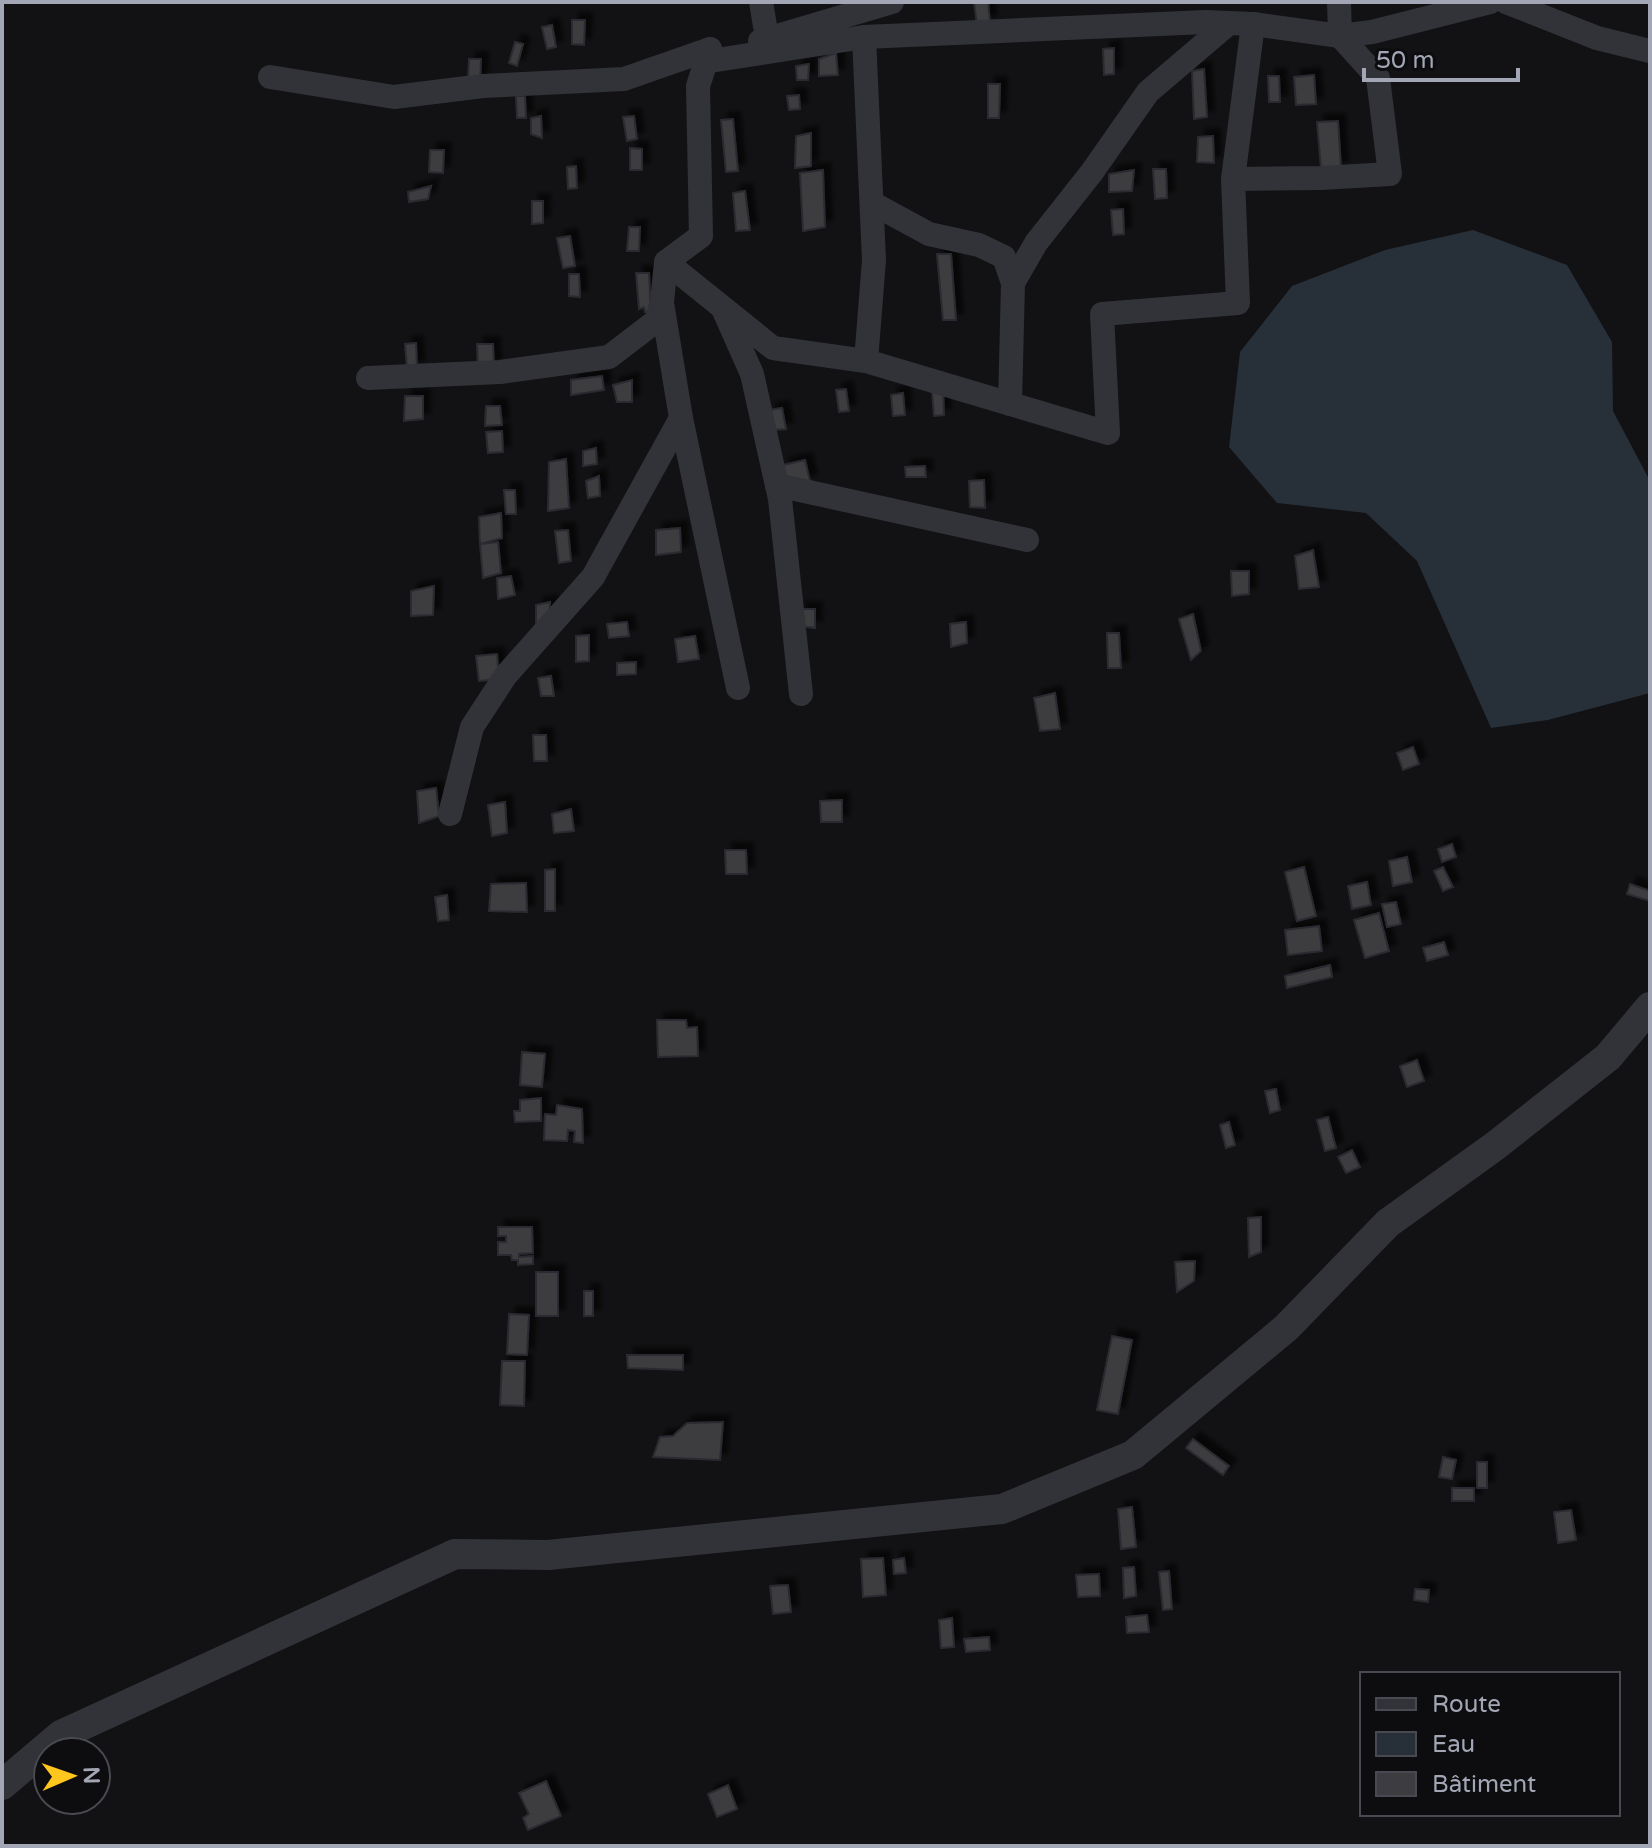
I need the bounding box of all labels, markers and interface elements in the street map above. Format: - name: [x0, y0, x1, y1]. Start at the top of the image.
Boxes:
- scale bar: [1364, 32, 1518, 82]
- text: 50 m: [1376, 46, 1434, 75]
- legend: [1360, 1672, 1620, 1816]
- text: Route: [1432, 1690, 1501, 1719]
- text: Eau: [1432, 1730, 1475, 1759]
- north arrow: [32, 1736, 112, 1816]
- text: N: [78, 1766, 104, 1785]
- text: Bâtiment: [1432, 1770, 1536, 1799]

